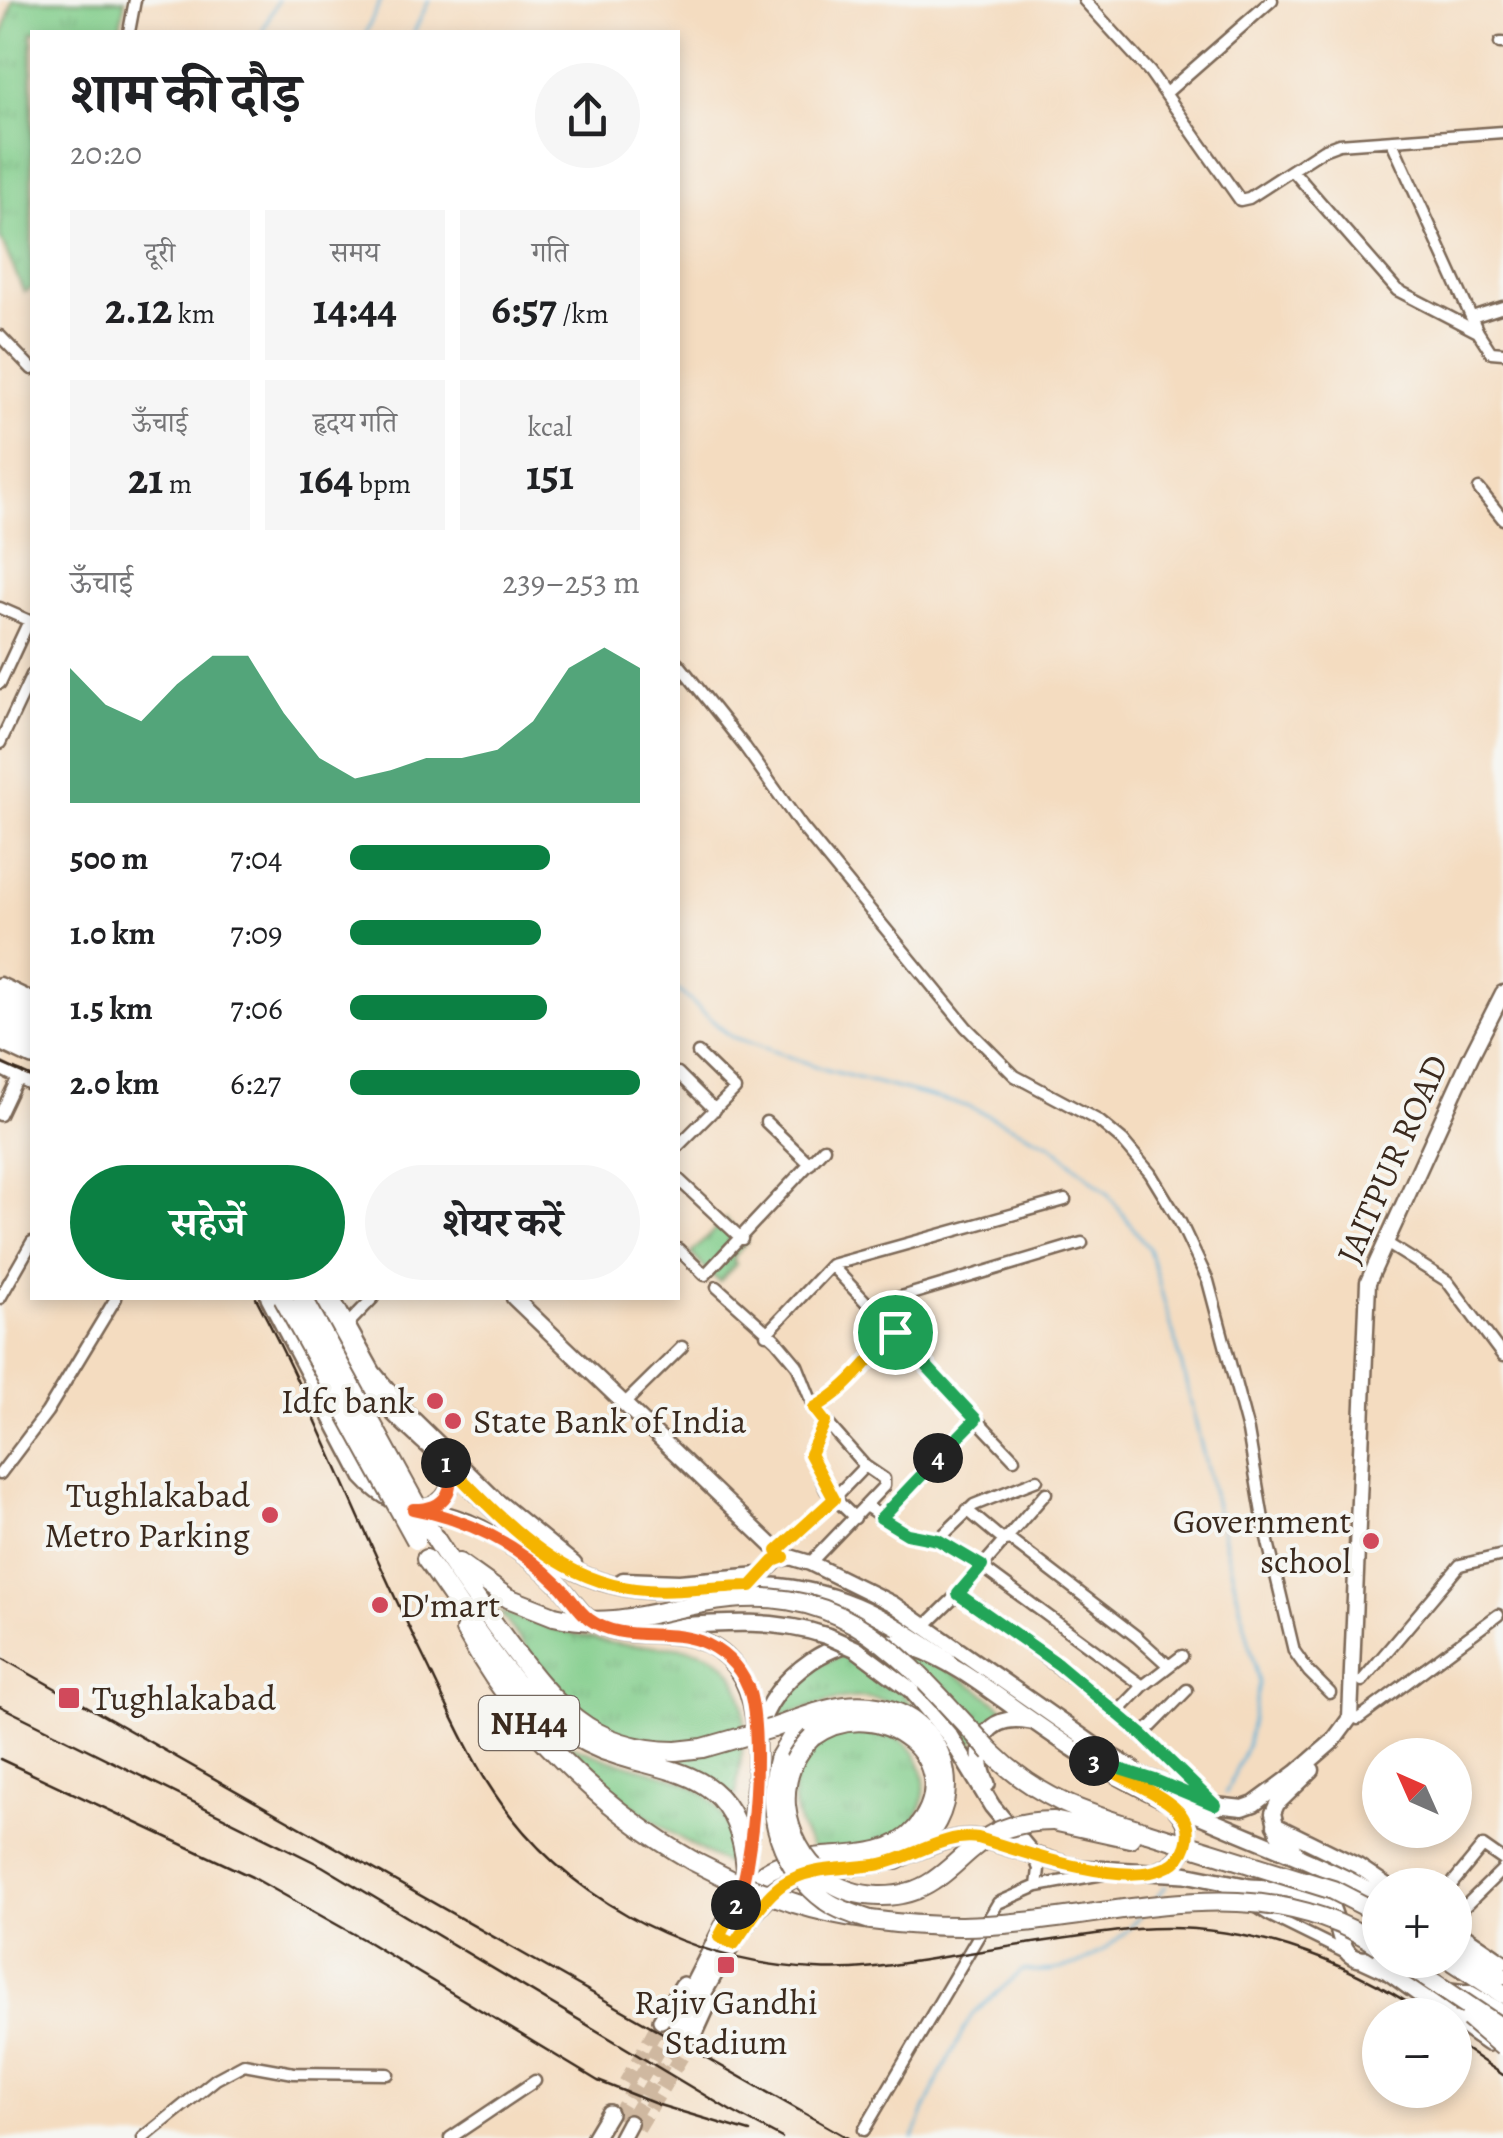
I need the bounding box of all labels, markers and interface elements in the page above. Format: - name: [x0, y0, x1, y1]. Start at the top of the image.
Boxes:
- text: शाम की दौड़: [70, 56, 301, 131]
- button: share: [535, 63, 640, 168]
- text: 20:20: [70, 131, 142, 175]
- text: दूरी: [145, 234, 175, 272]
- text: समय: [330, 234, 380, 272]
- text: गति: [532, 234, 568, 272]
- text: 2.12: [105, 280, 172, 337]
- text: 14:44: [313, 280, 397, 337]
- text: 6:57: [491, 280, 557, 337]
- text: km: [172, 295, 215, 333]
- text: /km: [557, 295, 609, 333]
- text: ऊँचाई: [132, 404, 188, 442]
- text: हृदय गति: [313, 404, 397, 442]
- text: kcal: [528, 408, 572, 446]
- text: 151: [526, 446, 574, 503]
- text: 21: [128, 450, 163, 507]
- text: 164: [299, 450, 353, 507]
- text: m: [163, 465, 192, 503]
- text: bpm: [353, 465, 411, 503]
- text: ऊँचाई: [70, 560, 133, 604]
- text: 239–253 m: [502, 560, 640, 604]
- text: 500 m: [70, 836, 148, 880]
- text: 7:04: [230, 836, 283, 880]
- text: 1.0 km: [70, 911, 155, 955]
- text: 7:09: [230, 911, 283, 955]
- text: 1.5 km: [70, 986, 153, 1030]
- text: 7:06: [230, 986, 283, 1030]
- street label: JAITPUR ROAD: [1325, 1047, 1459, 1271]
- text: 2.0 km: [70, 1061, 159, 1105]
- text: 6:27: [230, 1061, 281, 1105]
- button: सहेजें: [70, 1165, 345, 1280]
- button: शेयर करें: [365, 1165, 640, 1280]
- pin: [853, 1290, 938, 1375]
- icon: arrive: [868, 1305, 923, 1360]
- place label: Idfc bank: [281, 1377, 415, 1425]
- marker: Idfc bank: [424, 1390, 446, 1412]
- place label: State Bank of India: [473, 1397, 747, 1445]
- marker: State Bank of India: [442, 1410, 464, 1432]
- pin: 4: [913, 1433, 963, 1483]
- pin: 1: [421, 1438, 471, 1488]
- text: 4: [931, 1439, 945, 1477]
- text: 1: [441, 1444, 451, 1482]
- place label: Tughlakabad Metro Parking: [44, 1471, 250, 1559]
- place label: Government school: [1173, 1497, 1351, 1585]
- marker: Tughlakabad Metro Parking: [259, 1504, 281, 1526]
- marker: Government school: [1360, 1530, 1382, 1552]
- place label: D'mart: [400, 1581, 500, 1629]
- marker: D'mart: [369, 1594, 391, 1616]
- place label: Tughlakabad: [92, 1674, 276, 1722]
- marker: Tughlakabad: [56, 1685, 82, 1711]
- road number: NH44: [479, 1696, 579, 1750]
- pin: 3: [1069, 1736, 1119, 1786]
- north arrow: [1362, 1738, 1472, 1848]
- map controls: [1362, 1738, 1472, 2108]
- text: 3: [1088, 1742, 1100, 1780]
- button: +: [1362, 1868, 1472, 1978]
- pin: 2: [711, 1880, 761, 1930]
- text: 2: [729, 1886, 743, 1924]
- marker: Rajiv Gandhi Stadium: [715, 1954, 737, 1976]
- place label: Rajiv Gandhi Stadium: [634, 1978, 818, 2066]
- button: −: [1362, 1998, 1472, 2108]

